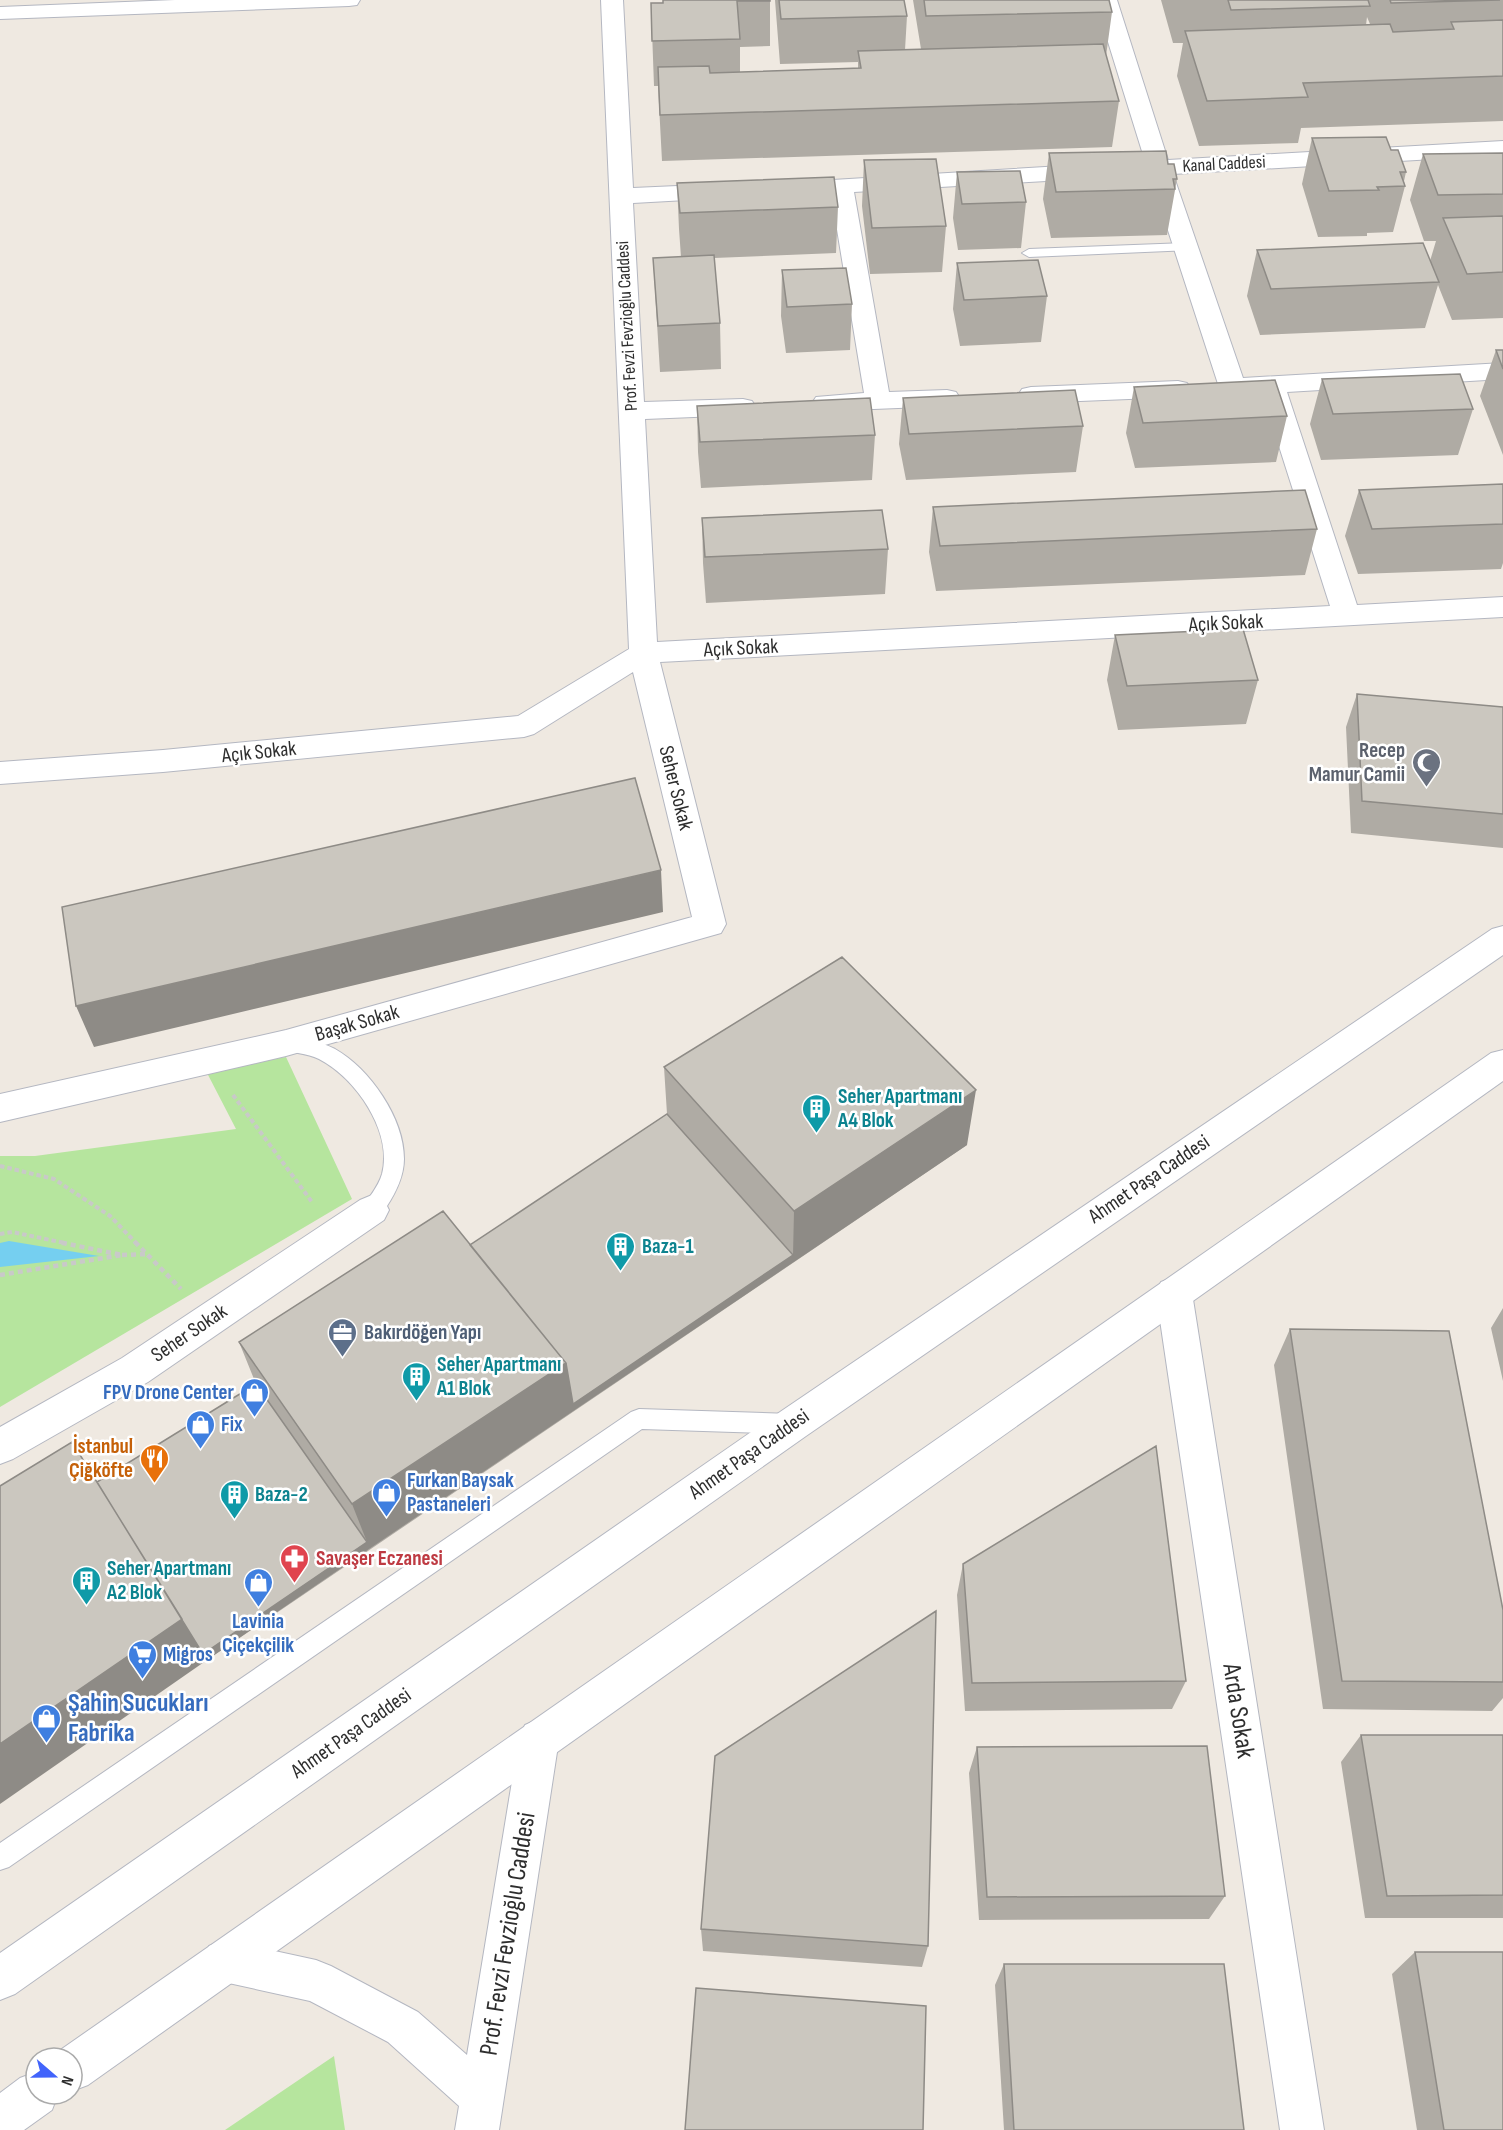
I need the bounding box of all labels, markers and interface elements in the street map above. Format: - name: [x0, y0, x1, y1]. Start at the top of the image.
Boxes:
- street label: Kanal Caddesi: [1182, 151, 1266, 177]
- street label: Prof. Fevzi Fevzioğlu Caddesi: [612, 240, 642, 412]
- street label: Açık Sokak: [1187, 609, 1264, 637]
- street label: Açık Sokak: [702, 634, 779, 662]
- street label: Açık Sokak: [220, 736, 297, 768]
- place label: Recep Mamur Camii: [1309, 738, 1405, 787]
- street label: Seher Sokak: [653, 743, 699, 833]
- mosque icon: Recep Mamur Camii: [1410, 746, 1442, 788]
- street label: Başak Sokak: [312, 999, 402, 1047]
- place label: Seher Apartmanı A4 Blok: [837, 1084, 962, 1133]
- building icon: Seher Apartmanı A4 Blok: [801, 1092, 833, 1134]
- street label: Ahmet Paşa Caddesi: [1083, 1129, 1214, 1229]
- building icon: Baza-1: [605, 1230, 637, 1272]
- place label: Baza-1: [642, 1234, 694, 1259]
- street label: Seher Sokak: [146, 1299, 232, 1367]
- office icon: Bakırdöğen Yapı: [327, 1316, 359, 1358]
- place label: Bakırdöğen Yapı: [364, 1320, 481, 1345]
- place label: Seher Apartmanı A1 Blok: [436, 1352, 561, 1401]
- building icon: Seher Apartmanı A1 Blok: [400, 1360, 432, 1402]
- shop icon: FPV Drone Center: [239, 1376, 271, 1418]
- place label: FPV Drone Center: [103, 1380, 235, 1405]
- street label: Ahmet Paşa Caddesi: [683, 1403, 814, 1505]
- shop icon: Fix: [184, 1408, 216, 1450]
- place label: Fix: [221, 1412, 243, 1437]
- place label: İstanbul Çiğköfte: [69, 1434, 133, 1483]
- restaurant icon: İstanbul Çiğköfte: [138, 1442, 170, 1484]
- place label: Furkan Baysak Pastaneleri: [407, 1468, 514, 1517]
- shop icon: Furkan Baysak Pastaneleri: [370, 1476, 402, 1518]
- building icon: Baza-2: [218, 1478, 250, 1520]
- place label: Baza-2: [255, 1482, 308, 1507]
- pharmacy icon: Savaşer Eczanesi: [279, 1542, 311, 1584]
- place label: Savaşer Eczanesi: [316, 1546, 443, 1571]
- place label: Seher Apartmanı A2 Blok: [106, 1556, 231, 1605]
- building icon: Seher Apartmanı A2 Blok: [70, 1564, 102, 1606]
- shop icon: Lavinia Çiçekçilik: [242, 1566, 274, 1608]
- place label: Lavinia Çiçekçilik: [222, 1609, 294, 1658]
- supermarket icon: Migros: [126, 1638, 158, 1680]
- place label: Migros: [163, 1642, 213, 1667]
- street label: Arda Sokak: [1215, 1660, 1261, 1761]
- street label: Ahmet Paşa Caddesi: [285, 1682, 416, 1784]
- place label: Şahin Sucukları Fabrika: [68, 1688, 208, 1749]
- shop icon: Şahin Sucukları Fabrika: [31, 1702, 63, 1744]
- street label: Prof. Fevzi Fevzioğlu Caddesi: [473, 1810, 543, 2058]
- north arrow: [24, 2046, 84, 2106]
- text: N: [56, 2073, 77, 2088]

